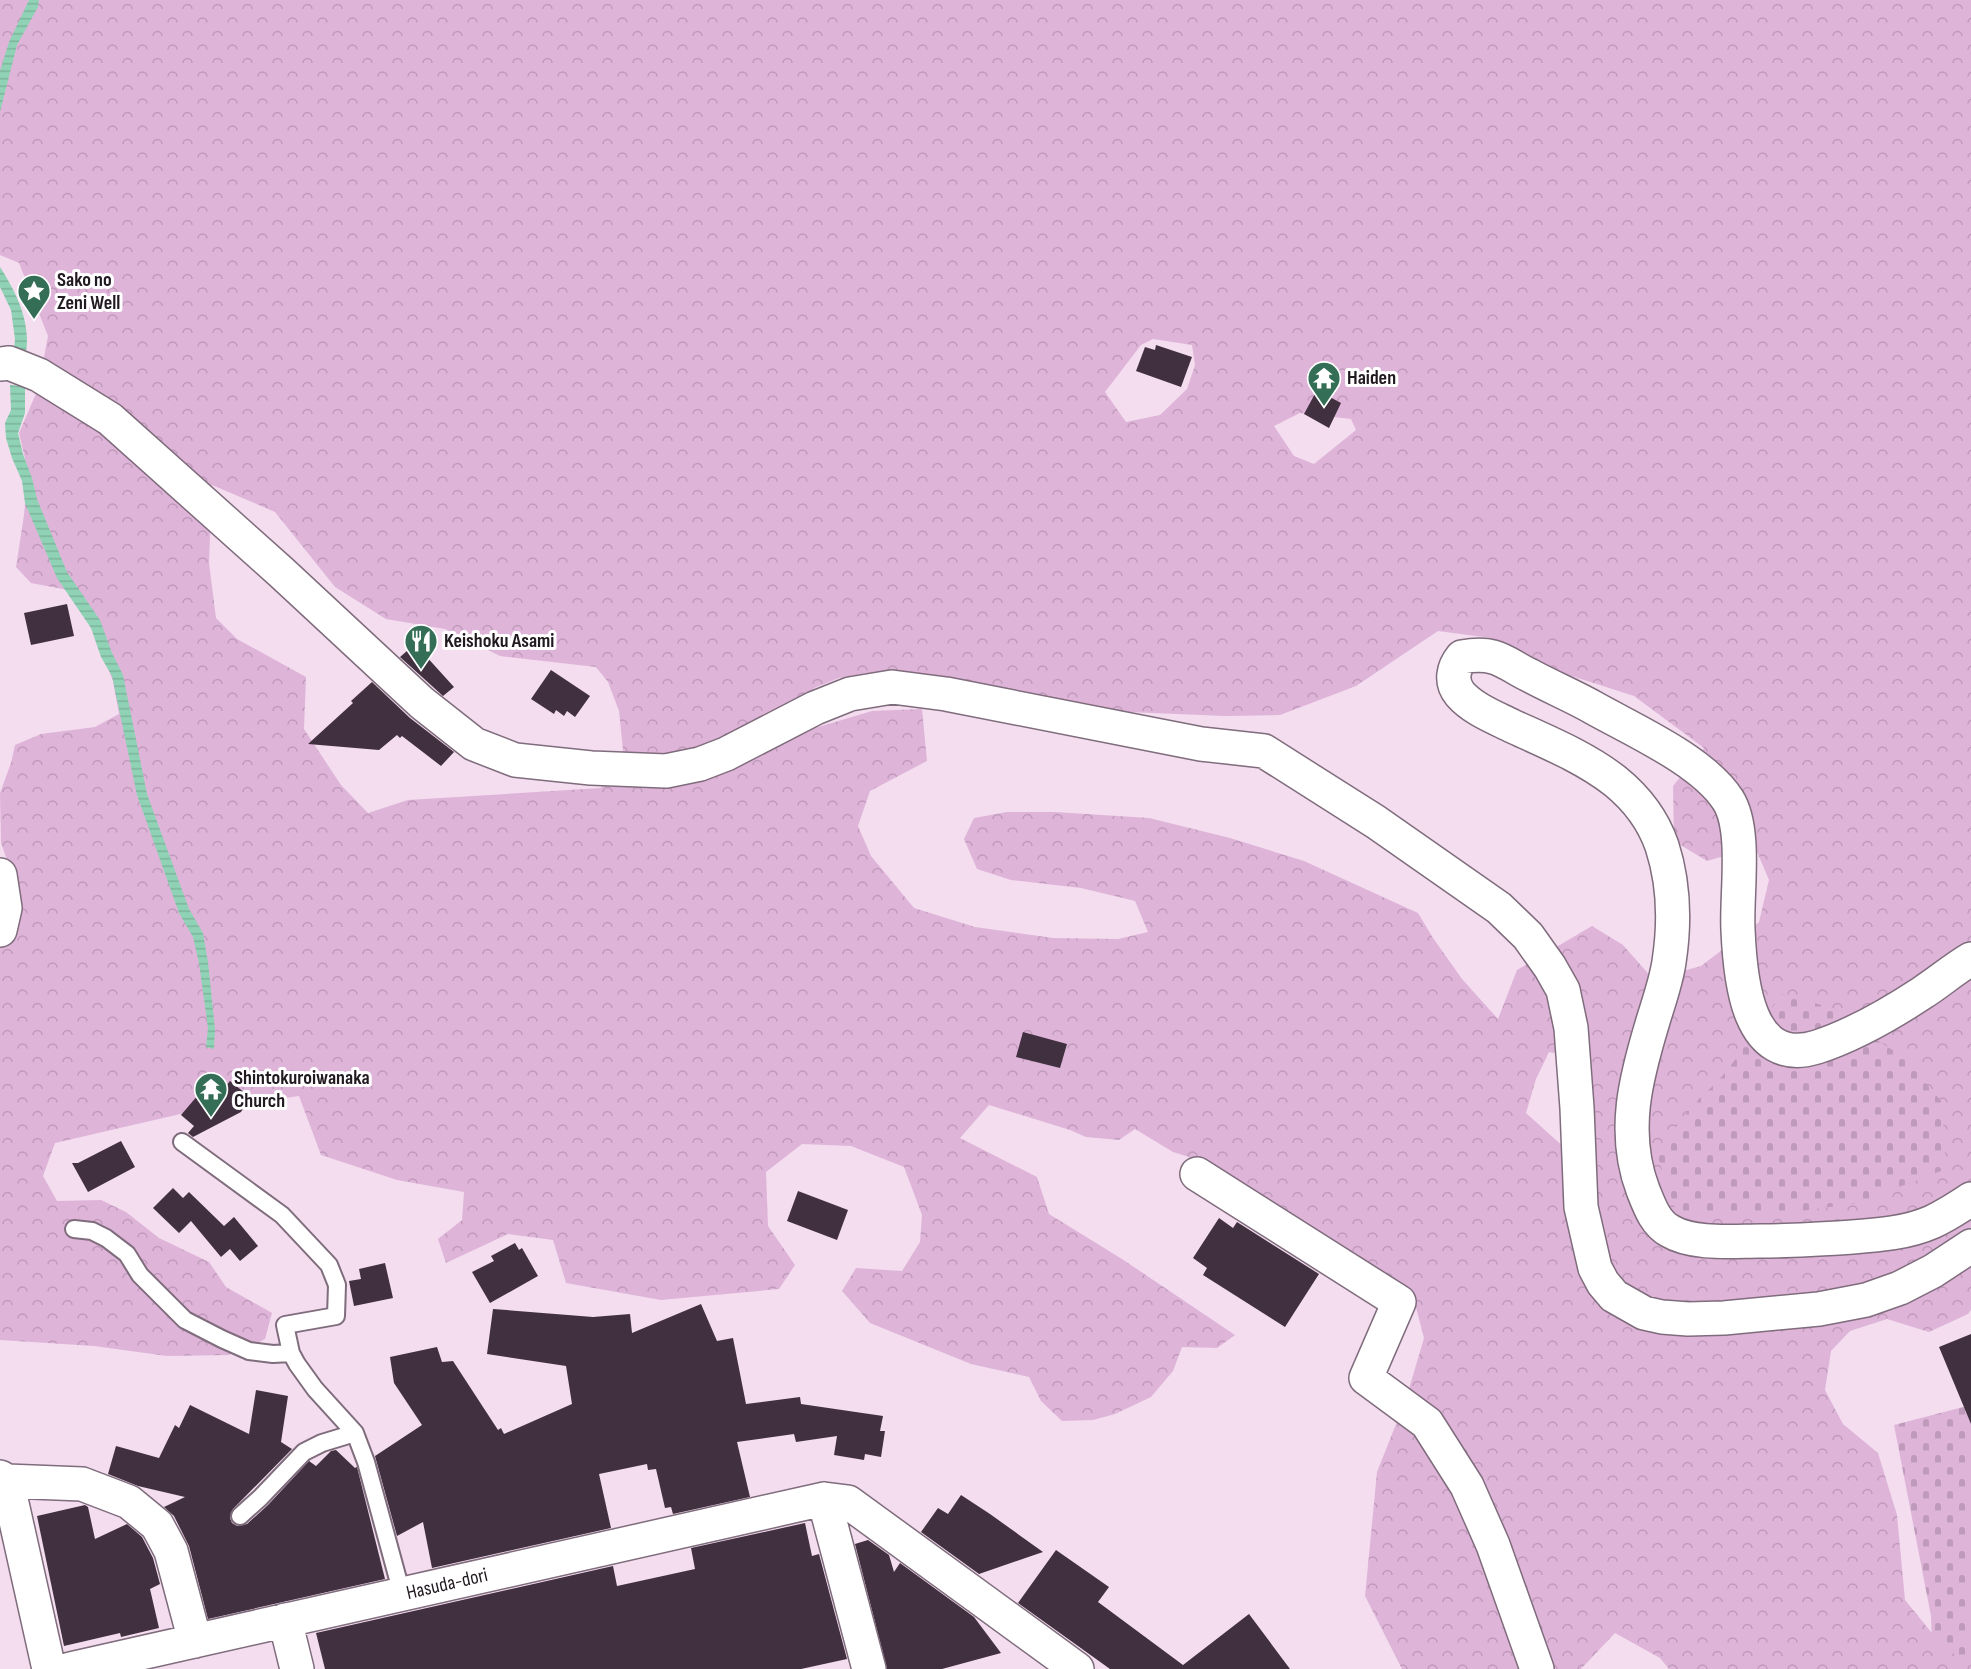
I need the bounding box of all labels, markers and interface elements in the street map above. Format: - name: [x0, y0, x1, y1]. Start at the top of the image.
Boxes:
- place label: Sako no Zeni Well: [57, 268, 120, 315]
- place icon: Sako no Zeni Well: [16, 273, 52, 320]
- temple icon: Haiden: [1306, 360, 1342, 407]
- place label: Haiden: [1347, 366, 1396, 390]
- restaurant icon: Keishoku Asami: [403, 623, 439, 670]
- place label: Keishoku Asami: [444, 629, 554, 653]
- place label: Shintokuroiwanaka Church: [234, 1066, 370, 1113]
- temple icon: Shintokuroiwanaka Church: [193, 1071, 229, 1118]
- street label: Hasuda-dori: [404, 1563, 490, 1605]

